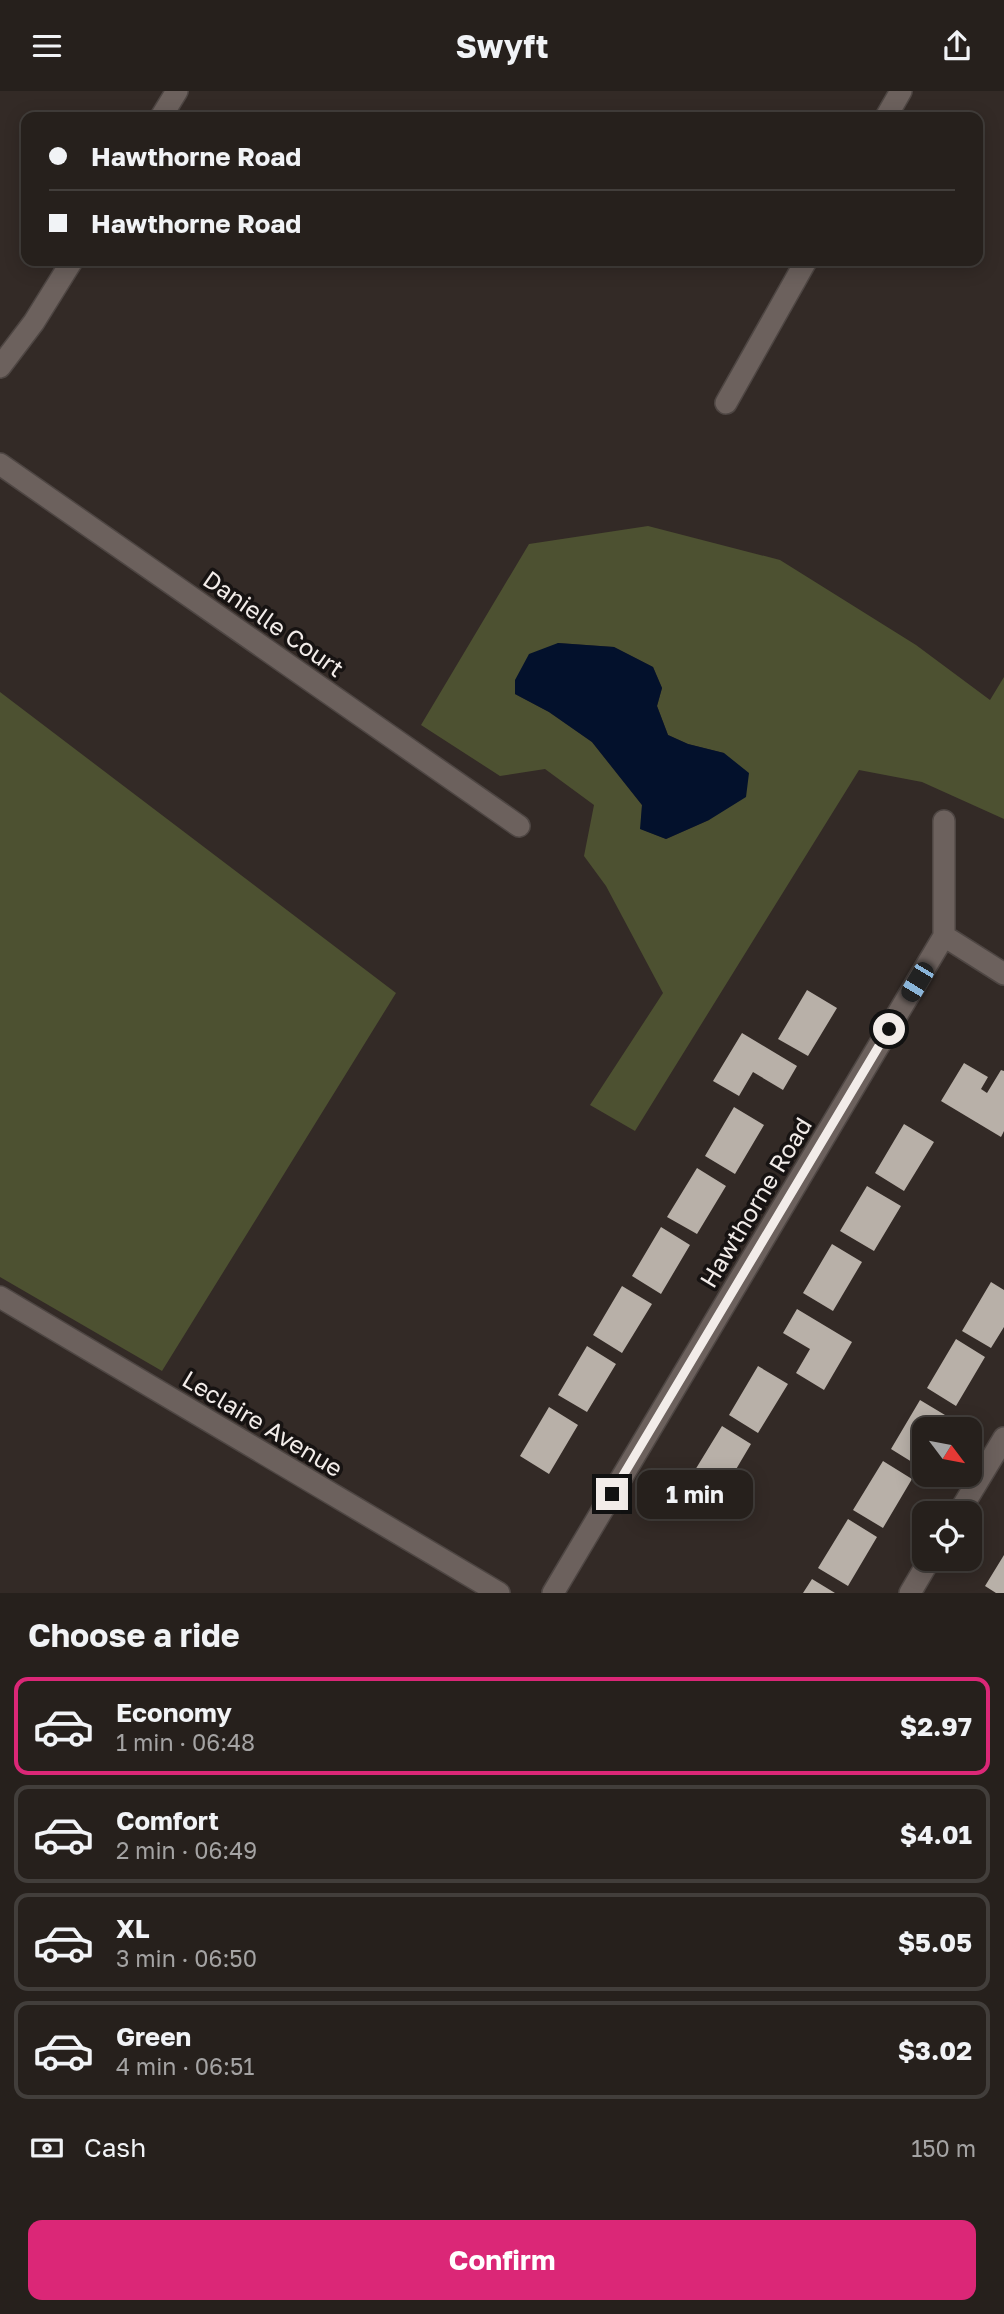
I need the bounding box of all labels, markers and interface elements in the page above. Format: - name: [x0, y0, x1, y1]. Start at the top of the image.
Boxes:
- icon: menu: [28, 27, 66, 65]
- text: Swyft: [456, 27, 548, 65]
- icon: share: [938, 27, 976, 65]
- text: Hawthorne Road: [91, 141, 301, 172]
- text: Hawthorne Road: [91, 208, 301, 239]
- street label: Danielle Court: [198, 564, 350, 682]
- car: [898, 959, 937, 1005]
- route start: [873, 1013, 905, 1045]
- street label: Hawthorne Road: [693, 1112, 817, 1292]
- street label: Leclaire Avenue: [178, 1364, 348, 1482]
- north arrow: [912, 1417, 982, 1487]
- map controls: [912, 1417, 982, 1571]
- callout: 1 min: [636, 1469, 752, 1519]
- route end: [596, 1478, 628, 1510]
- text: 1 min: [666, 1480, 724, 1508]
- button: locate: [912, 1501, 982, 1571]
- text: Choose a ride: [28, 1616, 240, 1654]
- icon: car: [32, 1695, 95, 1758]
- text: Economy: [116, 1697, 232, 1728]
- text: $2.97: [900, 1711, 972, 1742]
- text: 1 min · 06:48: [116, 1728, 255, 1756]
- icon: car: [32, 1803, 95, 1866]
- text: Comfort: [116, 1805, 219, 1836]
- text: $4.01: [900, 1819, 972, 1850]
- text: 2 min · 06:49: [116, 1836, 257, 1864]
- icon: car: [32, 1911, 95, 1974]
- text: XL: [116, 1913, 150, 1944]
- text: $5.05: [898, 1927, 972, 1958]
- text: 3 min · 06:50: [116, 1944, 257, 1972]
- icon: car: [32, 2019, 95, 2082]
- text: Green: [116, 2021, 191, 2052]
- text: $3.02: [898, 2035, 972, 2066]
- text: 4 min · 06:51: [116, 2052, 254, 2080]
- icon: cash: [28, 2129, 66, 2167]
- text: Cash: [84, 2132, 146, 2163]
- text: 150 m: [911, 2134, 976, 2162]
- button: Confirm: [28, 2220, 976, 2300]

